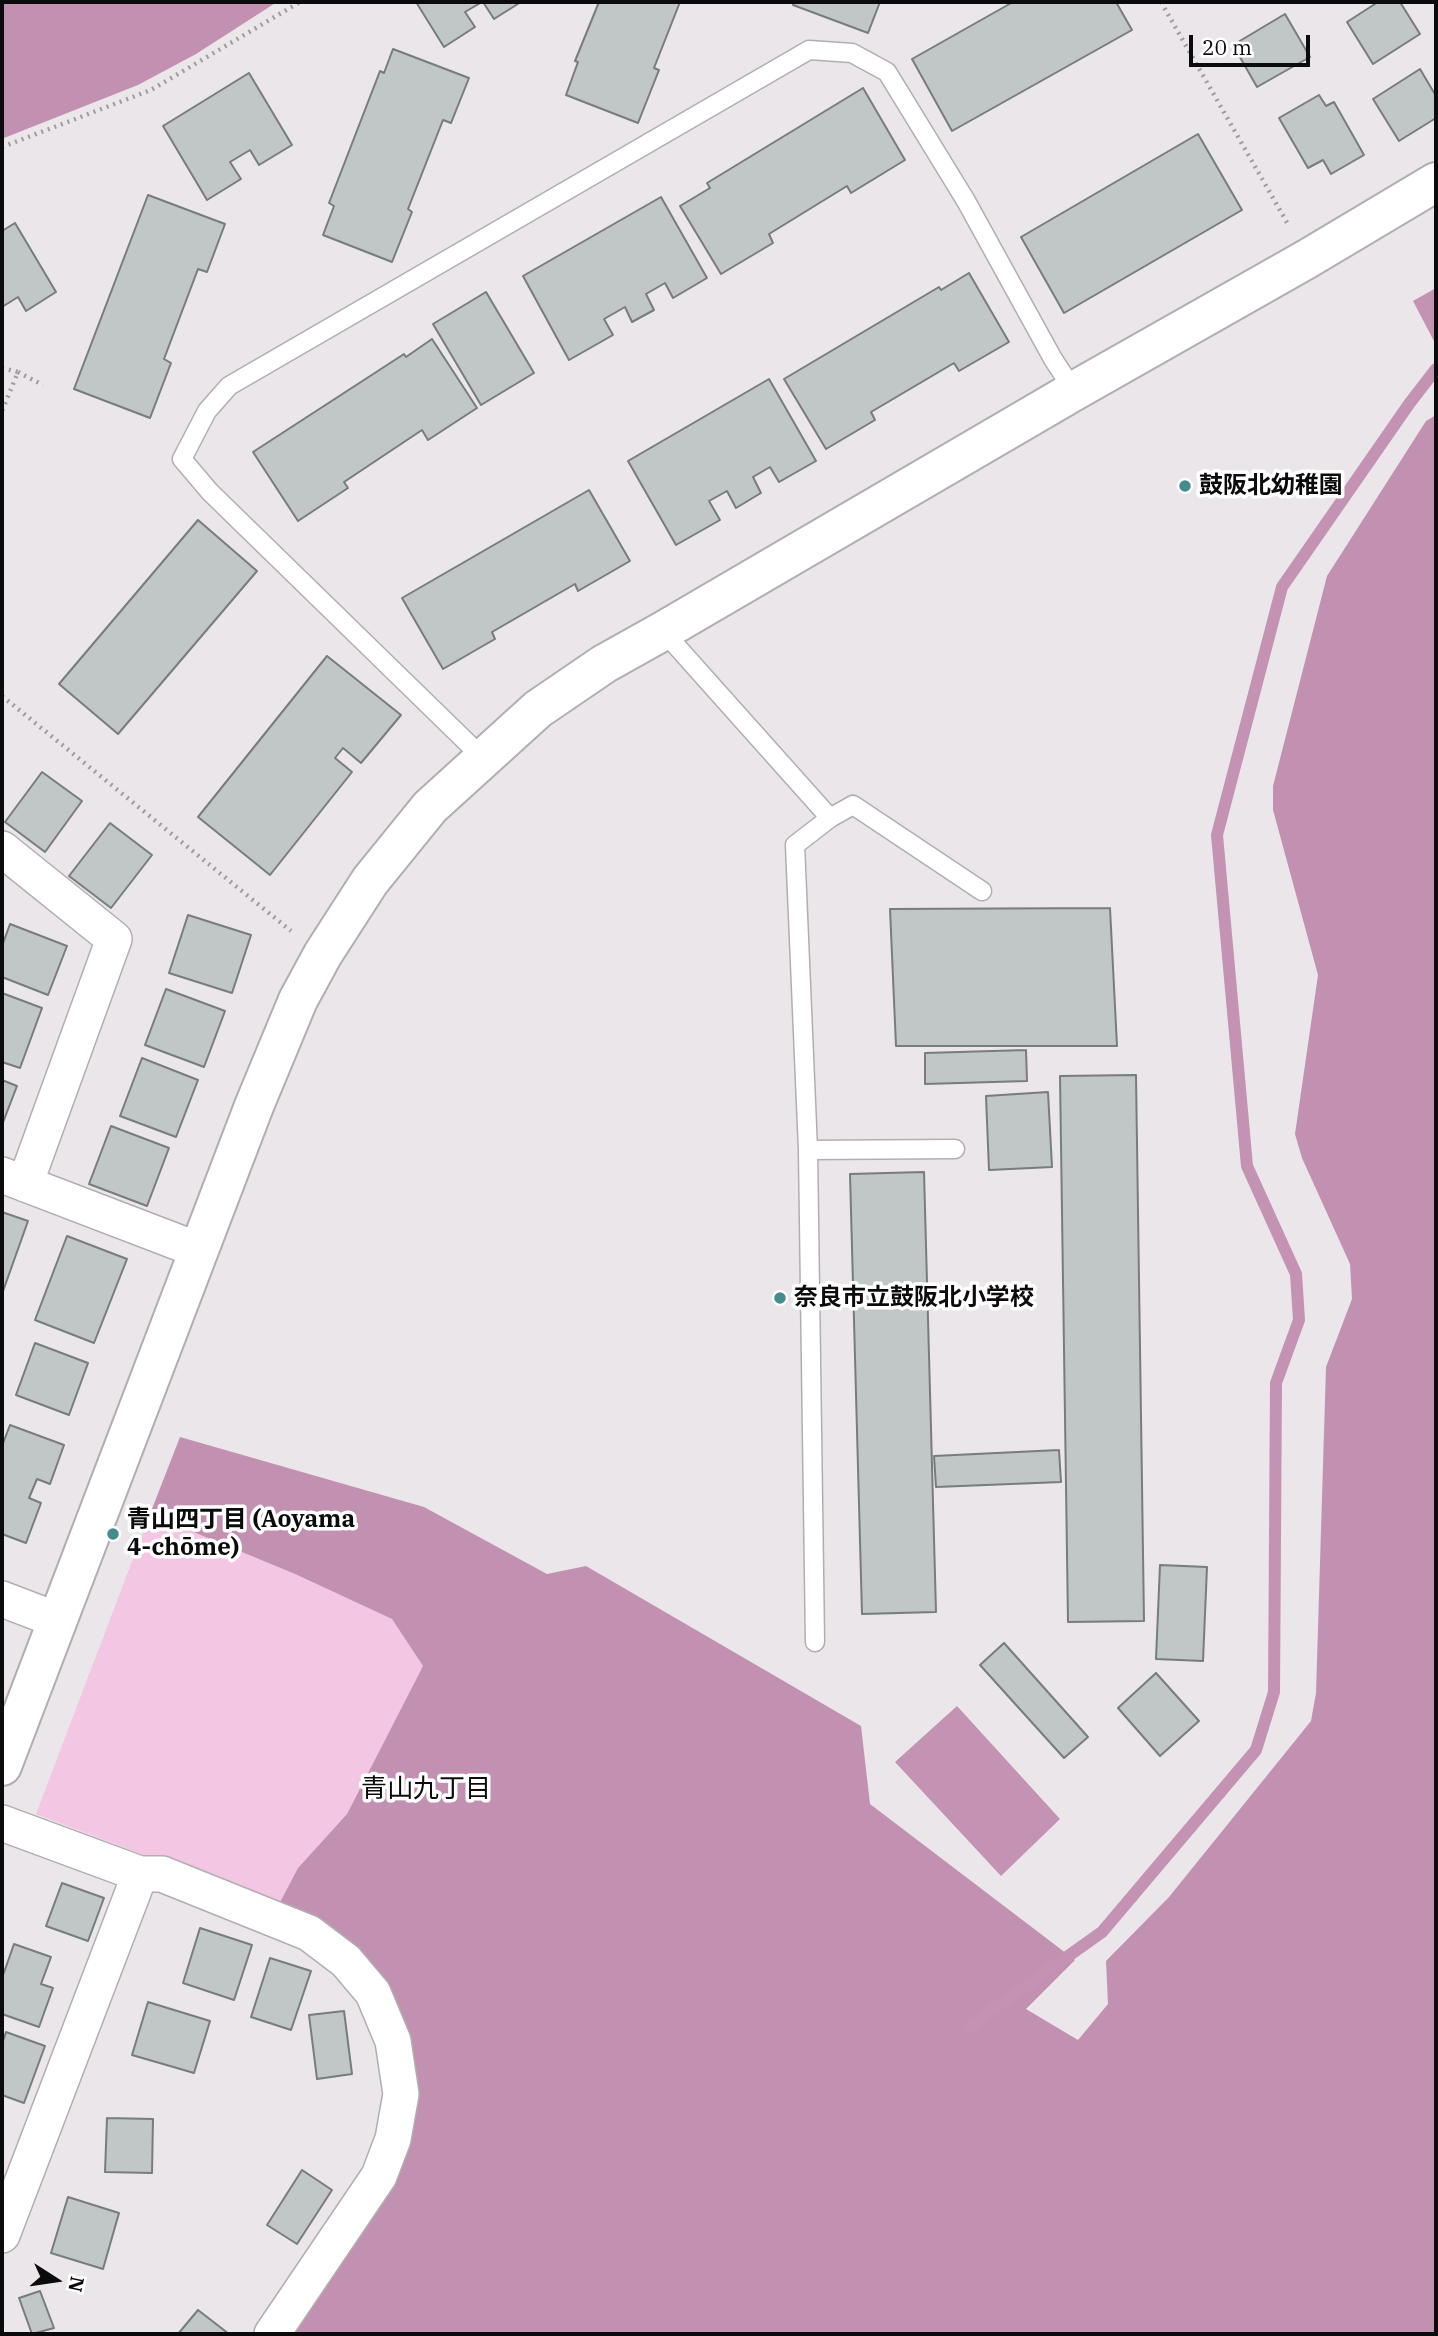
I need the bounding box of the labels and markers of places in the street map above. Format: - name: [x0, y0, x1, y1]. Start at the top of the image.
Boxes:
- place label: 鼓阪北幼稚園: [1199, 472, 1343, 500]
- marker: 鼓阪北幼稚園: [1177, 478, 1193, 494]
- place label: 奈良市立鼓阪北小学校: [794, 1284, 1034, 1312]
- marker: 奈良市立鼓阪北小学校: [772, 1290, 788, 1306]
- place label: 青山四丁目 (Aoyama 4-chōme): [127, 1506, 355, 1562]
- marker: 青山四丁目 (Aoyama 4-chōme): [105, 1526, 121, 1542]

